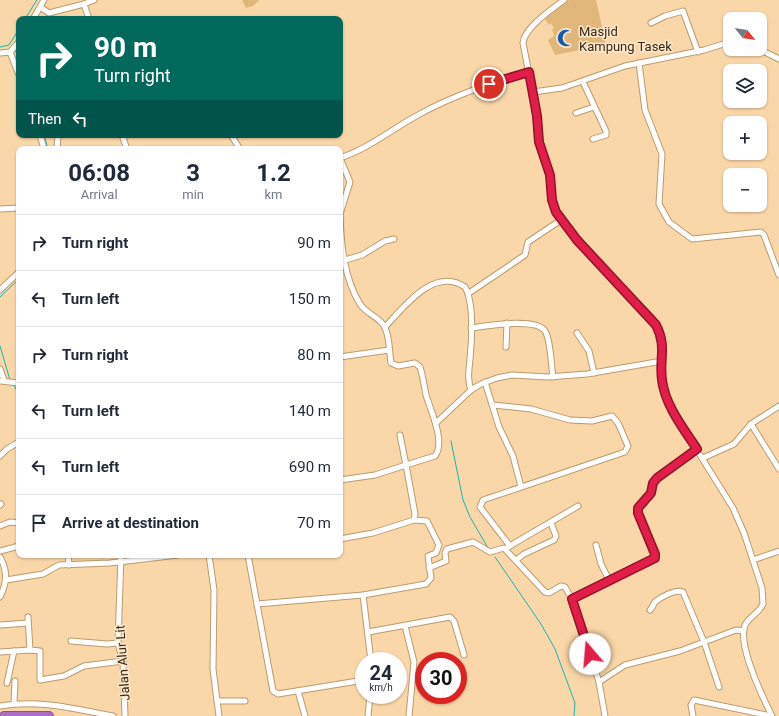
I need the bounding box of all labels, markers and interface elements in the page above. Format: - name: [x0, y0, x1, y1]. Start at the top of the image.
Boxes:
- north arrow: [723, 12, 767, 56]
- map controls: [723, 12, 767, 212]
- place label: Masjid Kampung Tasek: [579, 24, 672, 54]
- mosque icon: Masjid Kampung Tasek: [556, 28, 576, 48]
- text: 90 m: [94, 31, 157, 64]
- icon: right: [28, 32, 80, 84]
- button: layers: [723, 64, 767, 108]
- text: Turn right: [94, 65, 171, 86]
- pin: [472, 67, 506, 101]
- icon: arrive: [478, 73, 500, 95]
- icon: left: [69, 108, 91, 130]
- text: Then: [28, 110, 61, 128]
- button: +: [723, 116, 767, 160]
- text: 06:08: [68, 159, 130, 187]
- text: 3: [186, 159, 200, 187]
- text: 1.2: [256, 159, 291, 187]
- button: −: [723, 168, 767, 212]
- text: Arrival: [81, 187, 118, 202]
- text: min: [182, 187, 204, 202]
- text: km: [265, 187, 283, 202]
- icon: right: [28, 232, 50, 254]
- text: Turn right: [62, 234, 128, 252]
- text: 90 m: [297, 234, 331, 252]
- icon: left: [28, 288, 50, 310]
- text: Turn left: [62, 290, 119, 308]
- text: 150 m: [289, 290, 331, 308]
- icon: right: [28, 344, 50, 366]
- text: Turn right: [62, 346, 128, 364]
- text: 80 m: [297, 346, 331, 364]
- icon: left: [28, 400, 50, 422]
- text: Turn left: [62, 402, 119, 420]
- text: 140 m: [289, 402, 331, 420]
- icon: left: [28, 456, 50, 478]
- text: Turn left: [62, 458, 119, 476]
- text: 690 m: [289, 458, 331, 476]
- icon: arrive: [28, 512, 50, 534]
- text: Arrive at destination: [62, 514, 199, 532]
- text: 70 m: [297, 514, 331, 532]
- street label: Jalan Alur Lit: [112, 625, 133, 701]
- position arrow: [569, 633, 611, 675]
- speed limit sign: 30: [415, 652, 467, 704]
- text: 24: [370, 661, 392, 685]
- text: km/h: [369, 682, 393, 693]

